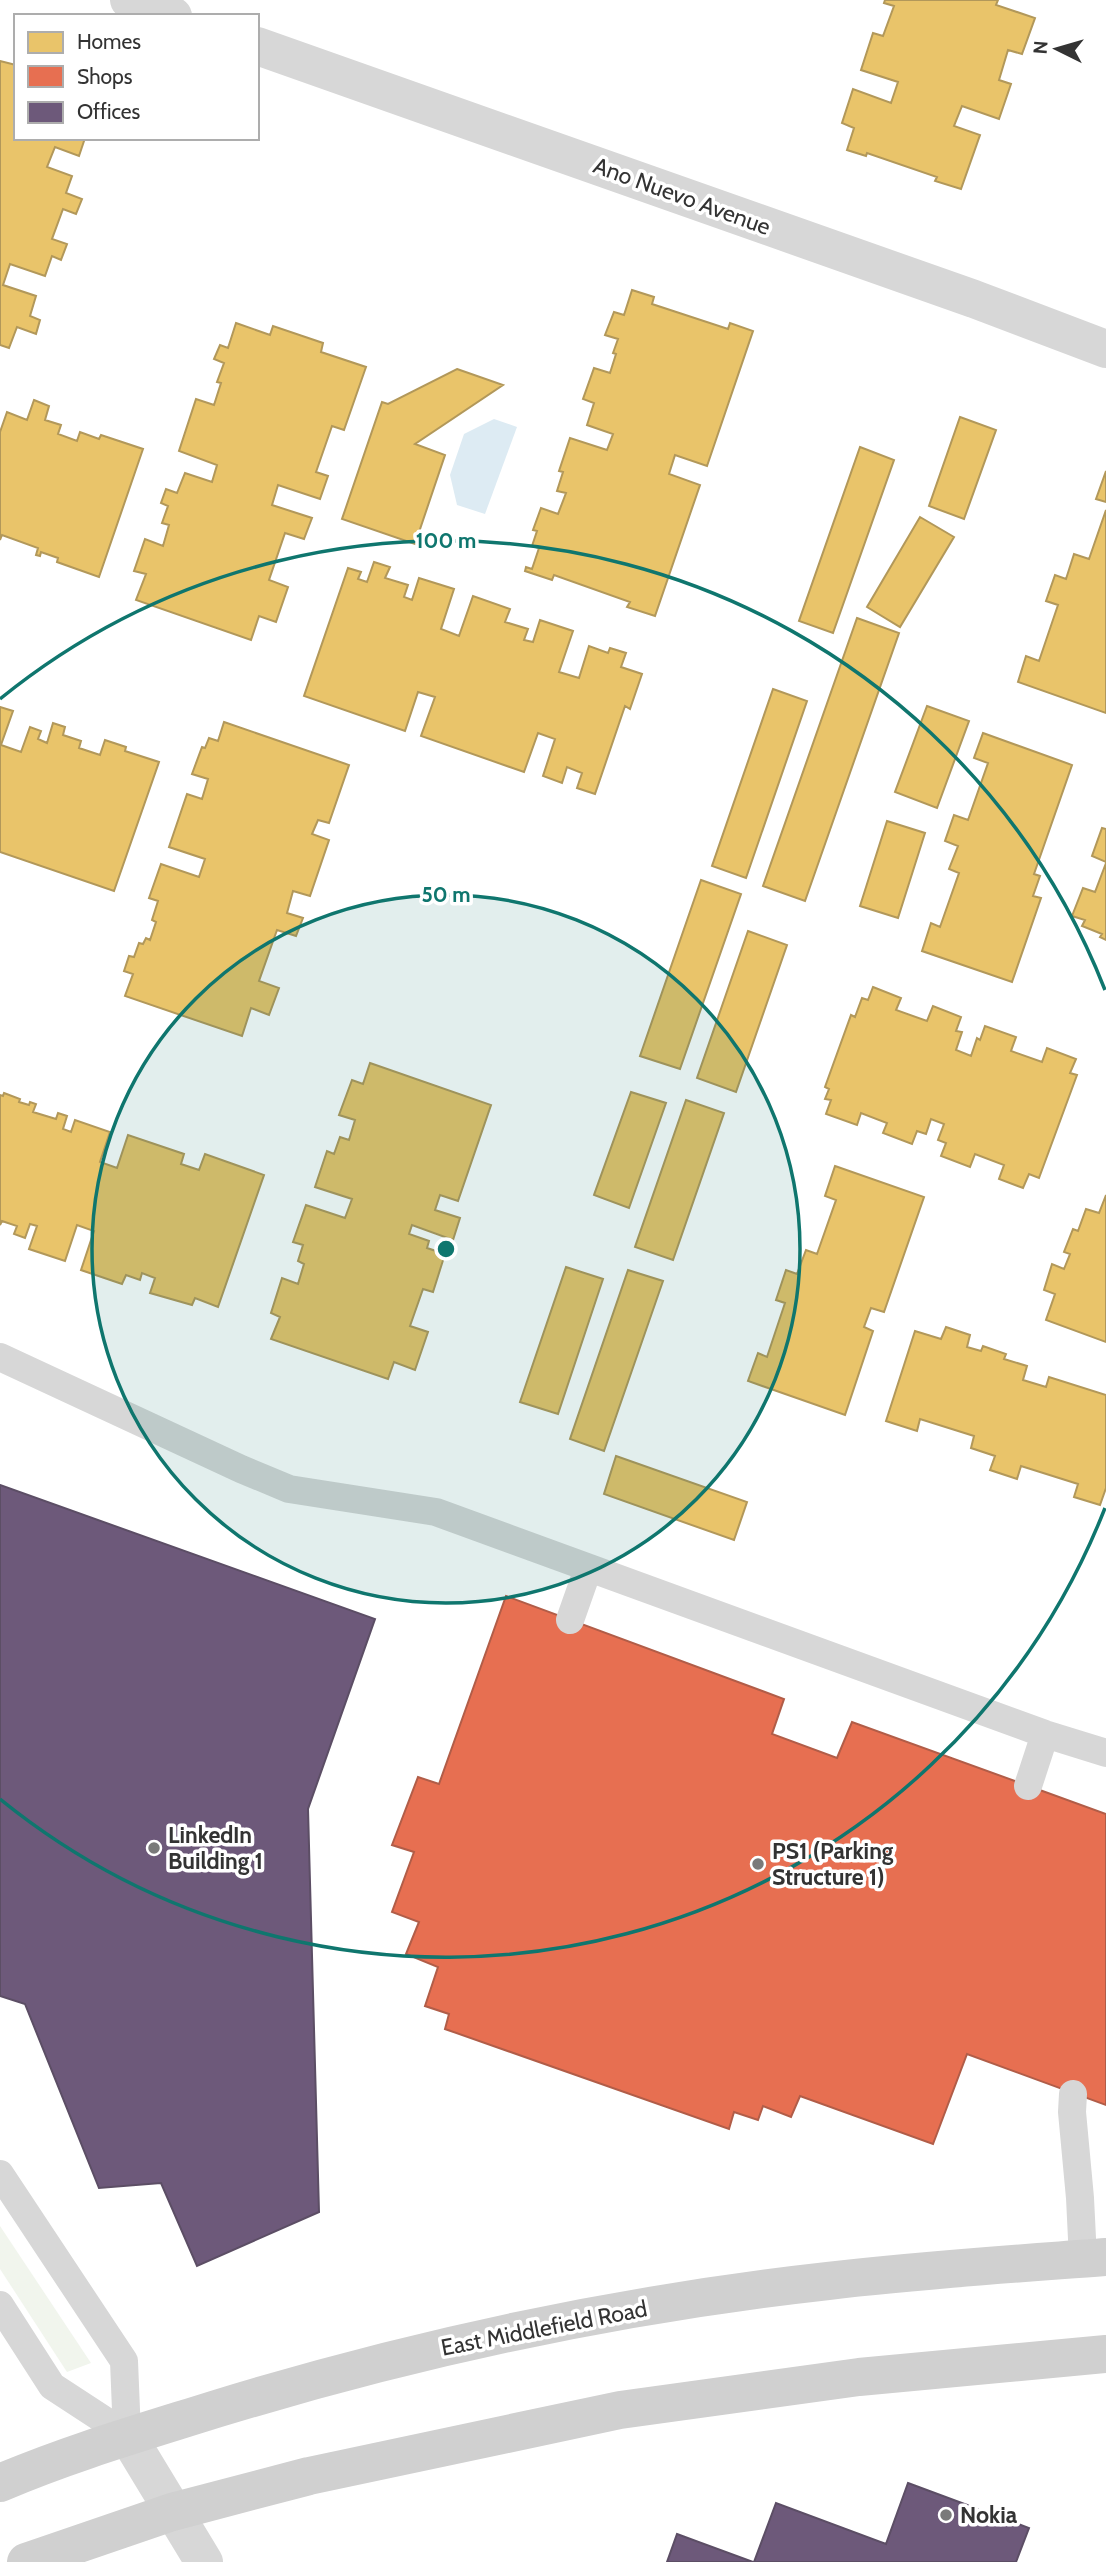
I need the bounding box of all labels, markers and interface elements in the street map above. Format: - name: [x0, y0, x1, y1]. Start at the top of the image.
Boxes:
- legend: [14, 14, 259, 140]
- north arrow: [1022, 14, 1092, 84]
- text: Homes: [77, 29, 141, 54]
- text: N: [1029, 40, 1053, 55]
- text: Shops: [77, 64, 133, 89]
- text: Offices: [77, 99, 141, 124]
- street label: Ano Nuevo Avenue: [590, 151, 775, 241]
- text: 100 m: [416, 528, 476, 553]
- text: 50 m: [421, 882, 471, 907]
- centre of rings: [434, 1237, 458, 1261]
- place label: LinkedIn Building 1: [168, 1821, 263, 1875]
- place label: PS1 (Parking Structure 1): [772, 1837, 894, 1891]
- marker: LinkedIn Building 1: [146, 1840, 162, 1856]
- marker: PS1 (Parking Structure 1): [750, 1856, 766, 1872]
- street label: East Middlefield Road: [438, 2294, 650, 2362]
- place label: Nokia: [960, 2501, 1018, 2529]
- marker: Nokia: [938, 2507, 954, 2523]

